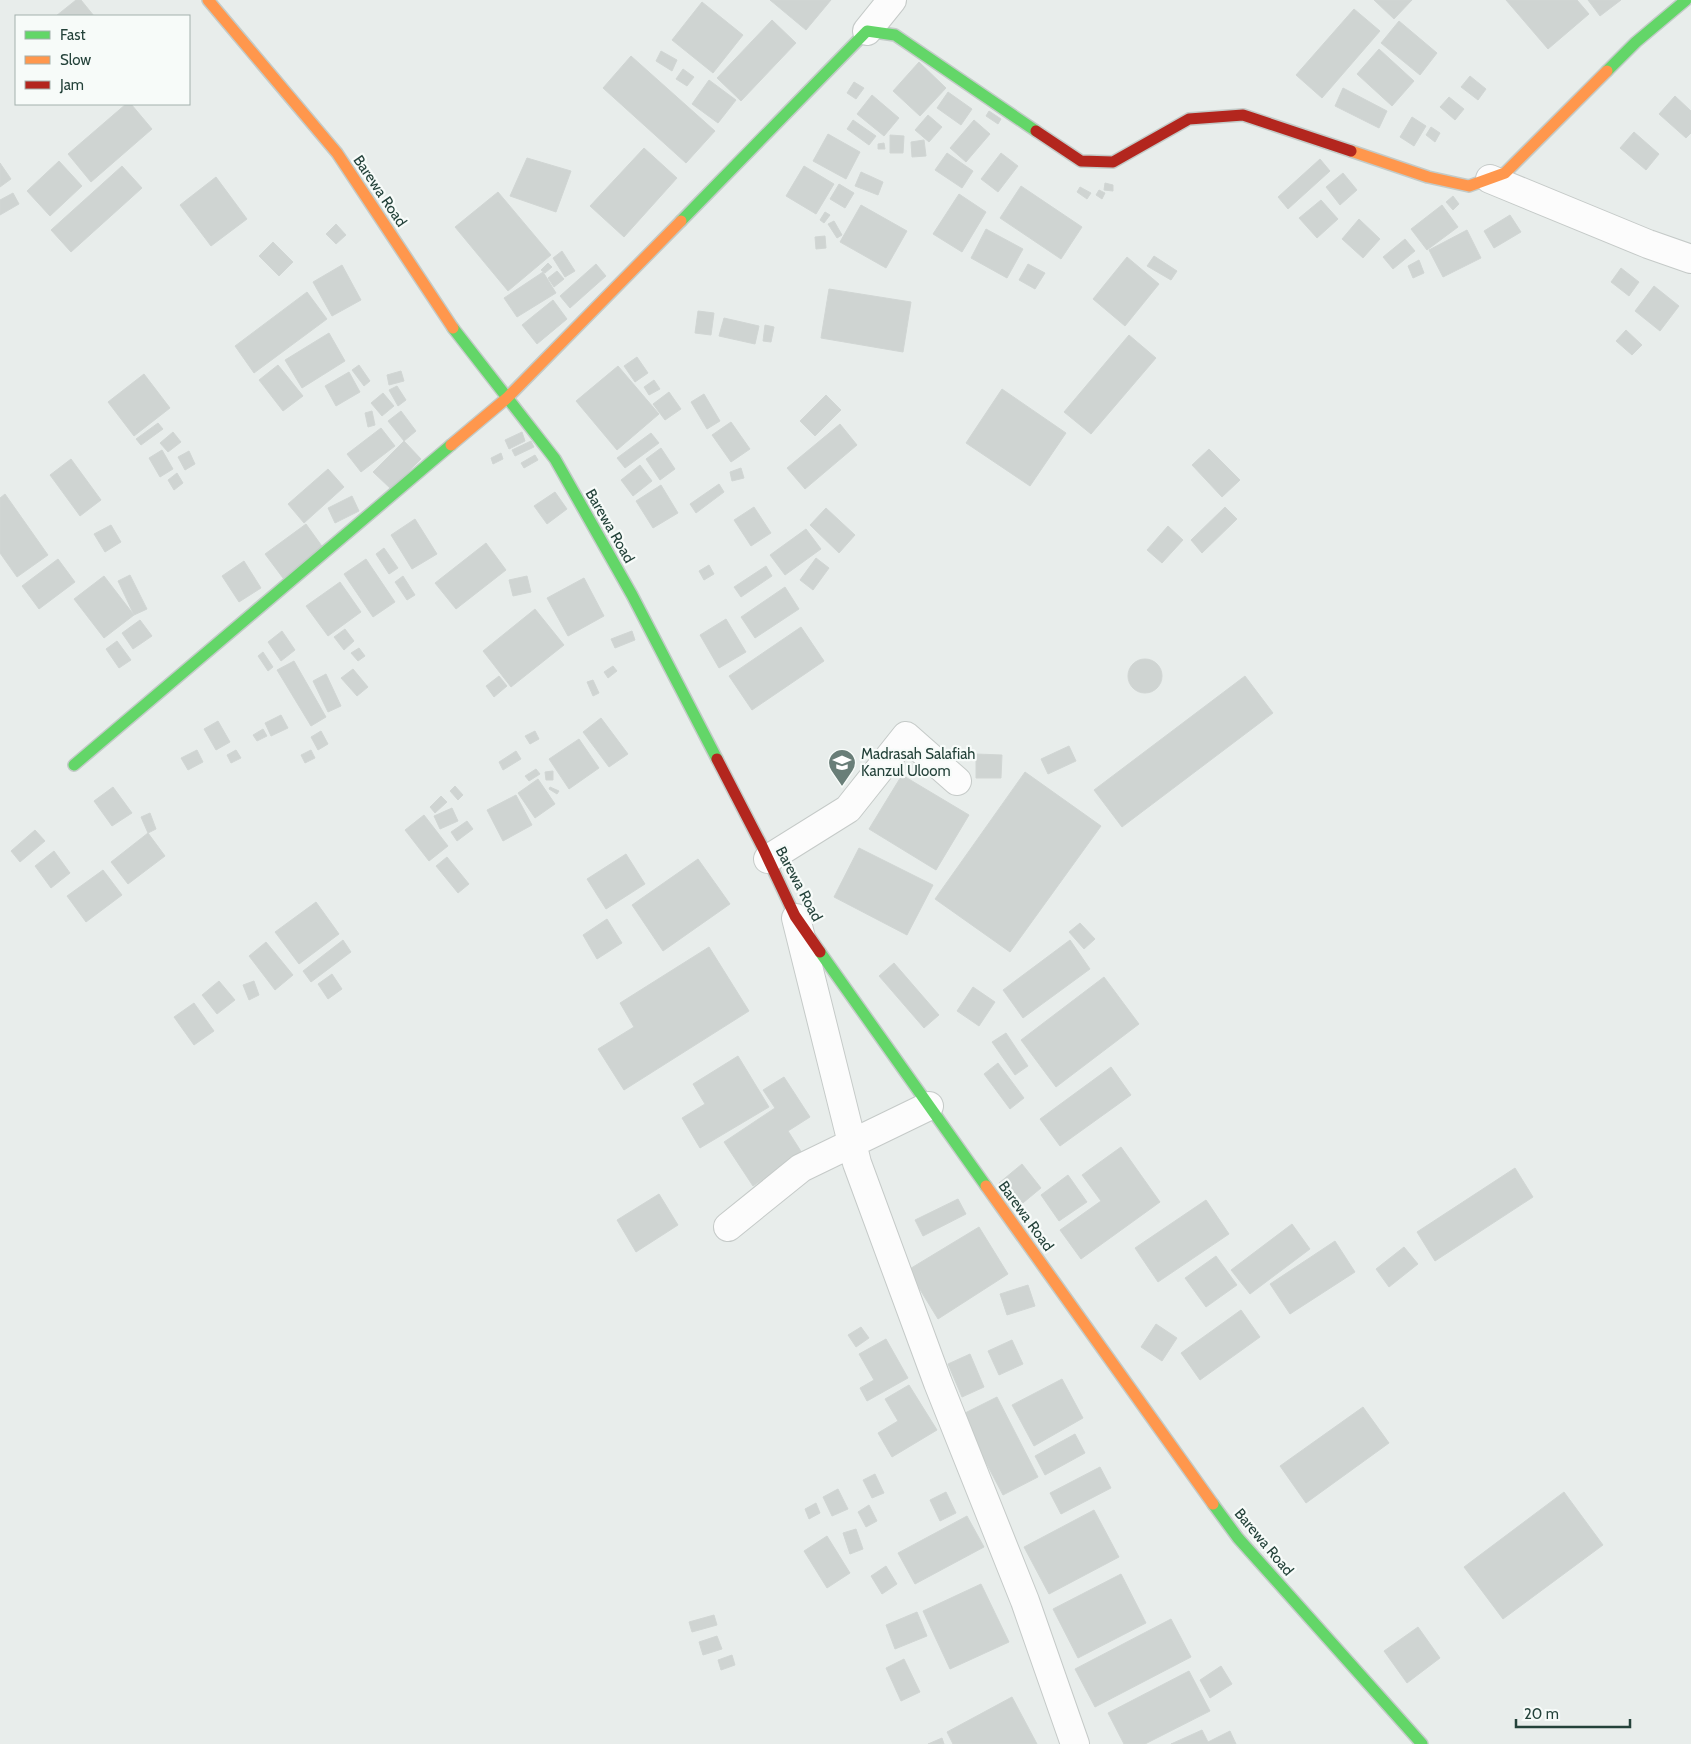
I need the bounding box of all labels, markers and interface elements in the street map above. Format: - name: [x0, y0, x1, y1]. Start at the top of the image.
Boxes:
- legend: [15, 15, 190, 105]
- text: Fast: [60, 26, 85, 44]
- text: Slow: [60, 51, 91, 69]
- text: Jam: [59, 76, 84, 94]
- street label: Barewa Road: [350, 152, 410, 230]
- street label: Barewa Road: [582, 486, 638, 566]
- place label: Madrasah Salafiah Kanzul Uloom: [861, 745, 975, 780]
- school or university icon: Madrasah Salafiah Kanzul Uloom: [827, 748, 857, 787]
- street label: Barewa Road: [772, 843, 826, 925]
- street label: Barewa Road: [995, 1177, 1057, 1255]
- street label: Barewa Road: [1231, 1505, 1297, 1579]
- scale bar: [1516, 1696, 1630, 1728]
- text: 20 m: [1524, 1705, 1559, 1723]

